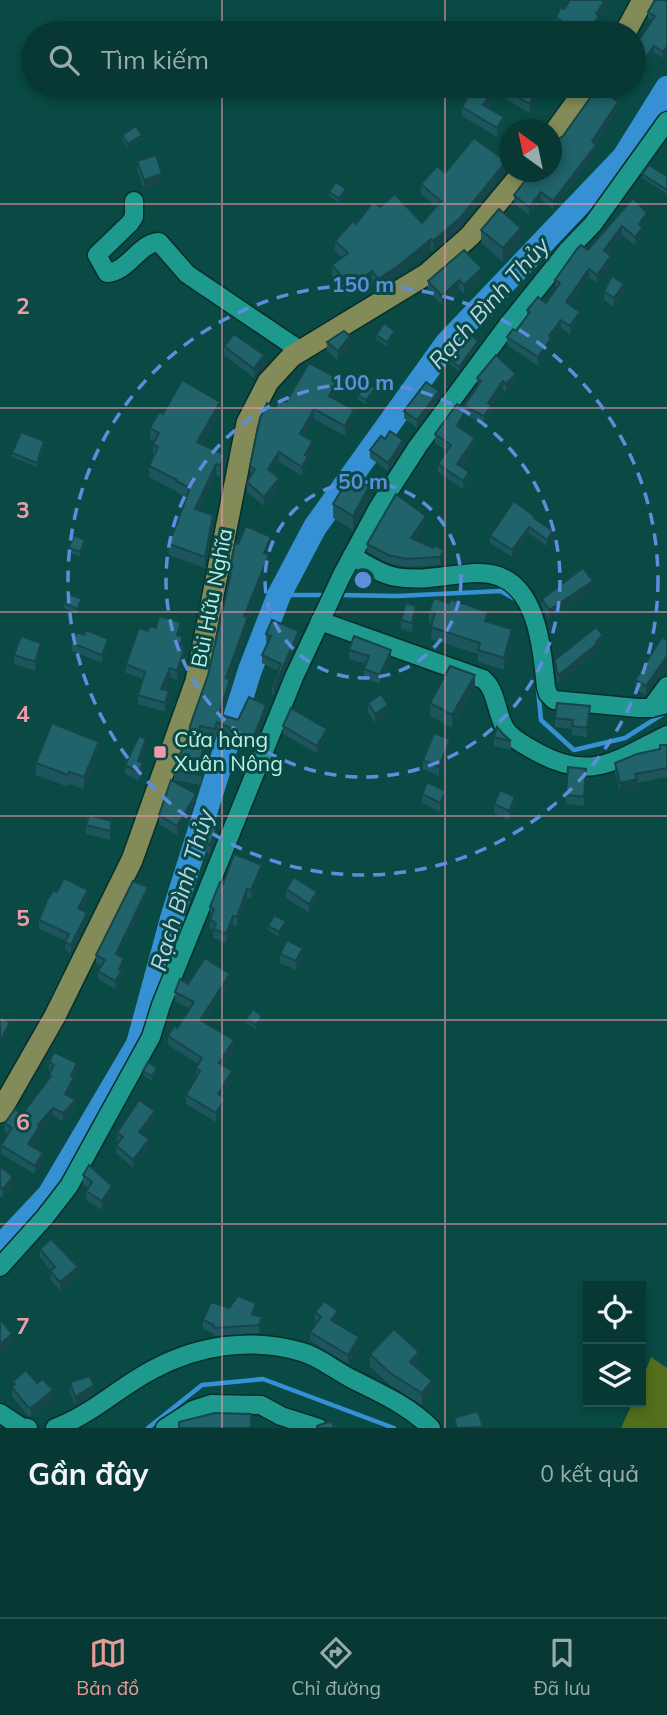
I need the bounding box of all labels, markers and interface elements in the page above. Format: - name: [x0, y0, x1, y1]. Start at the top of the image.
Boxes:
- search box: [21, 21, 646, 98]
- icon: search: [45, 41, 83, 79]
- text: Tìm kiếm: [101, 43, 209, 76]
- north arrow: [499, 119, 562, 182]
- water label: Rạch Bình Thủy: [422, 230, 556, 375]
- text: 150 m: [332, 271, 394, 297]
- text: 2: [16, 291, 30, 320]
- text: 100 m: [332, 369, 394, 395]
- text: 50 m: [338, 468, 388, 494]
- text: 3: [16, 495, 30, 524]
- street label: Bùi Hữu Nghĩa: [185, 526, 237, 669]
- centre of rings: [351, 568, 375, 592]
- text: 4: [16, 699, 30, 728]
- place label: Cửa hàng Xuân Nông: [174, 726, 283, 776]
- marker: Cửa hàng Xuân Nông: [152, 744, 168, 760]
- water label: Rạch Bình Thủy: [143, 805, 220, 974]
- text: 5: [16, 903, 30, 932]
- text: 6: [16, 1107, 30, 1136]
- map controls: [583, 1281, 646, 1407]
- button: locate: [583, 1281, 646, 1344]
- text: 7: [16, 1311, 30, 1340]
- button: layers: [583, 1344, 646, 1407]
- text: Gần đây: [28, 1455, 149, 1493]
- text: 0 kết quả: [540, 1459, 639, 1488]
- tab: Bản đồ: [76, 1634, 139, 1700]
- tab: Chỉ đường: [292, 1634, 381, 1700]
- tab: Đã lưu: [534, 1634, 591, 1700]

